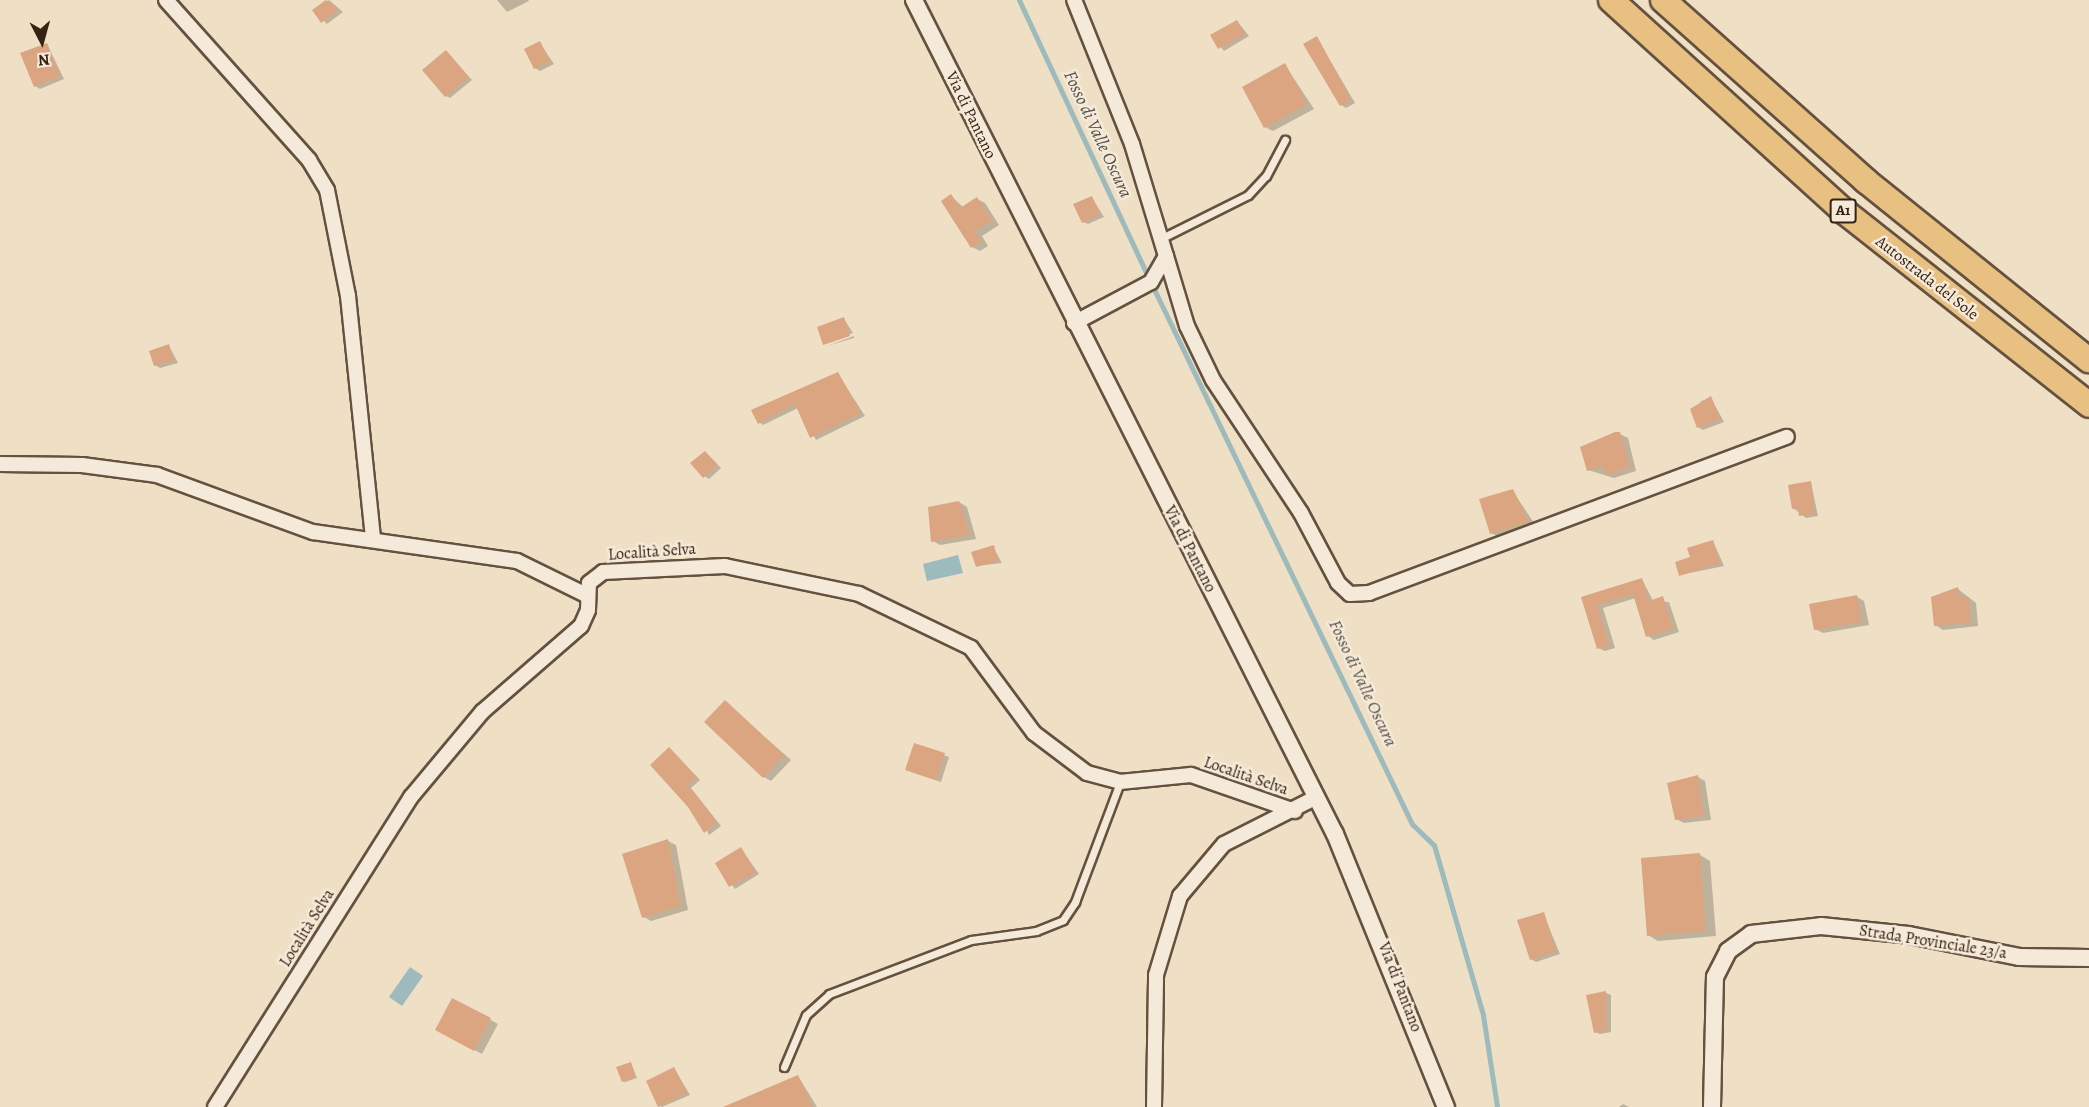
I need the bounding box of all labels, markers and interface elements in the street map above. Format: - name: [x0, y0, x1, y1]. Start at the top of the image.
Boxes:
- north arrow: [12, 12, 72, 72]
- text: N: [37, 48, 51, 71]
- water label: Fosso di Valle Oscura: [1059, 67, 1137, 201]
- street label: Via di Pantano: [942, 68, 1000, 162]
- road number: A1: [1830, 199, 1856, 223]
- street label: Autostrada del Sole: [1872, 232, 1982, 324]
- street label: Via di Pantano: [1160, 502, 1220, 596]
- street label: Località Selva: [607, 539, 697, 565]
- water label: Fosso di Valle Oscura: [1324, 616, 1402, 750]
- street label: Località Selva: [1201, 753, 1291, 799]
- street label: Località Selva: [276, 886, 338, 970]
- street label: Strada Provinciale 23/a: [1858, 921, 2008, 963]
- street label: Via di Pantano: [1374, 939, 1426, 1035]

